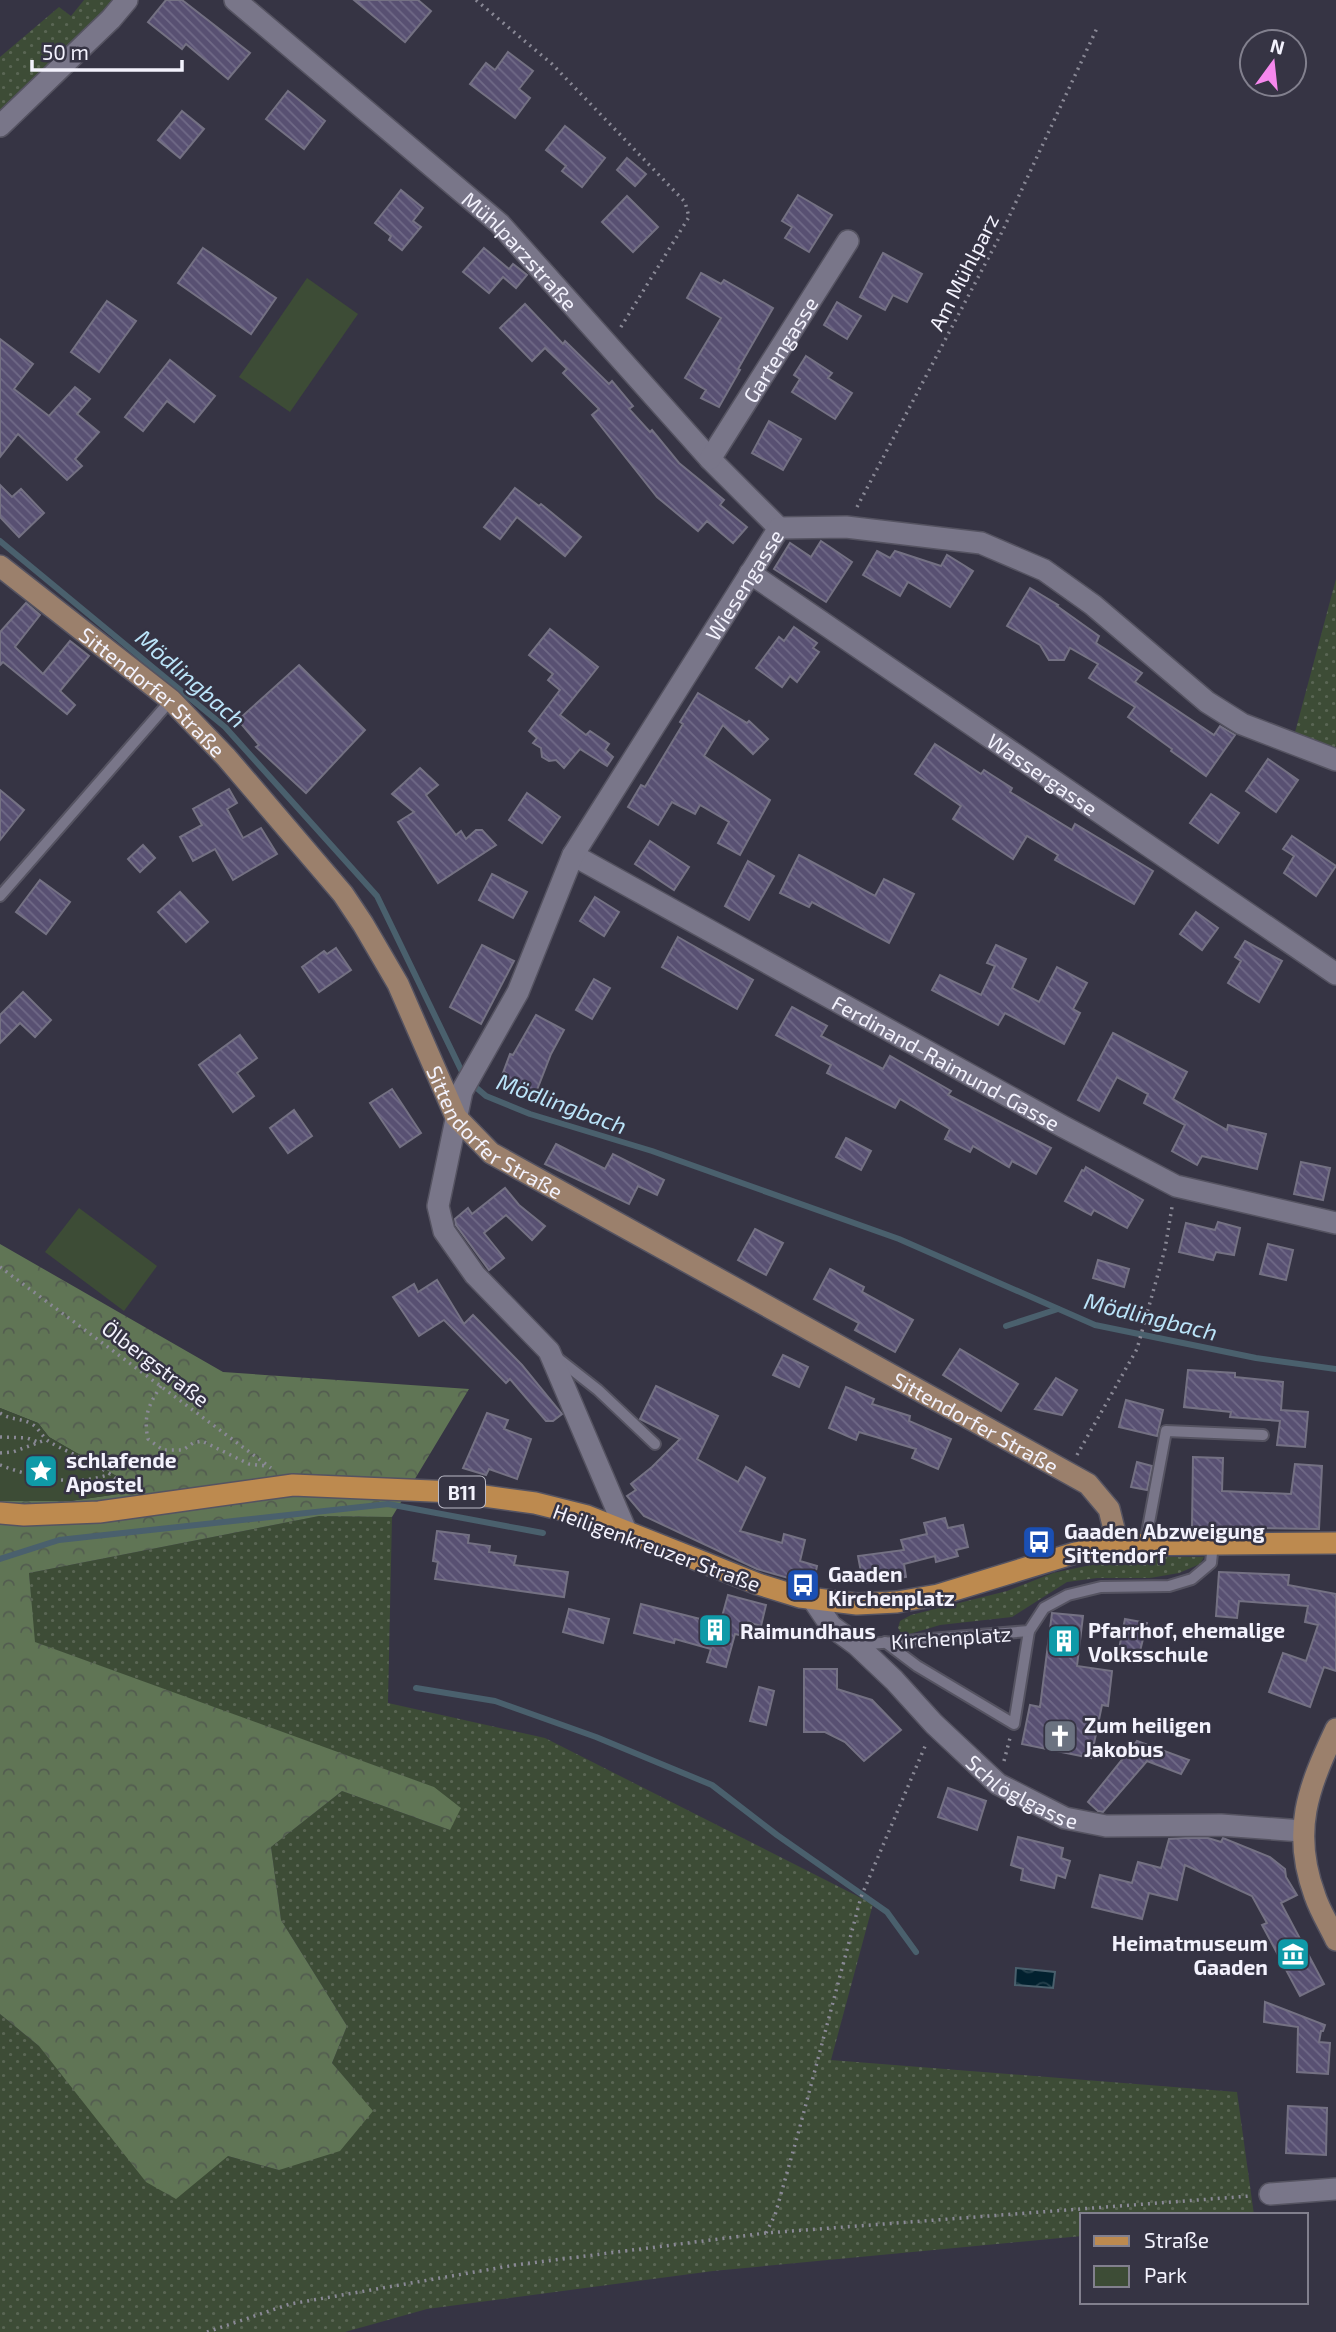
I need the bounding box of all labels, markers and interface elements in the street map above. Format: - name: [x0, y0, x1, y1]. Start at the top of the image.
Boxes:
- scale bar: [32, 28, 182, 72]
- north arrow: [1238, 28, 1308, 98]
- text: N: [1268, 33, 1287, 59]
- text: 50 m: [42, 39, 89, 64]
- street label: Mühlparzstraße: [458, 185, 583, 315]
- street label: Am Mühlparz: [923, 209, 1003, 335]
- street label: Gartengasse: [737, 292, 822, 407]
- street label: Wiesengasse: [699, 524, 788, 645]
- street label: Sittendorfer Straße: [75, 621, 231, 762]
- water label: Mödlingbach: [131, 623, 251, 733]
- street label: Wassergasse: [983, 727, 1103, 820]
- street label: Ferdinand-Raimund-Gasse: [828, 989, 1065, 1135]
- street label: Sittendorfer Straße: [423, 1061, 567, 1203]
- water label: Mödlingbach: [493, 1067, 631, 1139]
- water label: Mödlingbach: [1082, 1286, 1220, 1346]
- street label: Ölbergstraße: [98, 1315, 214, 1411]
- street label: Sittendorfer Straße: [889, 1366, 1063, 1478]
- place label: schlafende Apostel: [66, 1447, 177, 1496]
- place icon: schlafende Apostel: [22, 1452, 60, 1490]
- road number: B11: [439, 1476, 485, 1508]
- street label: Heiligenkreuzer Straße: [550, 1498, 764, 1596]
- place label: Gaaden Abzweigung Sittendorf: [1064, 1518, 1265, 1567]
- bus stop icon: Gaaden Abzweigung Sittendorf: [1020, 1523, 1058, 1561]
- place label: Gaaden Kirchenplatz: [828, 1561, 955, 1610]
- bus stop icon: Gaaden Kirchenplatz: [784, 1566, 822, 1604]
- building icon: Raimundhaus: [696, 1611, 734, 1649]
- place label: Pfarrhof, ehemalige Volksschule: [1088, 1617, 1285, 1666]
- place label: Raimundhaus: [740, 1618, 876, 1643]
- street label: Kirchenplatz: [890, 1620, 1012, 1654]
- building icon: Pfarrhof, ehemalige Volksschule: [1045, 1622, 1083, 1660]
- place label: Zum heiligen Jakobus: [1084, 1712, 1211, 1761]
- church icon: Zum heiligen Jakobus: [1041, 1717, 1079, 1755]
- street label: Schlöglgasse: [962, 1749, 1080, 1833]
- place label: Heimatmuseum Gaaden: [1112, 1930, 1268, 1979]
- museum icon: Heimatmuseum Gaaden: [1274, 1935, 1312, 1973]
- legend: [1080, 2213, 1308, 2304]
- text: Straße: [1144, 2227, 1209, 2252]
- text: Park: [1144, 2262, 1187, 2287]

